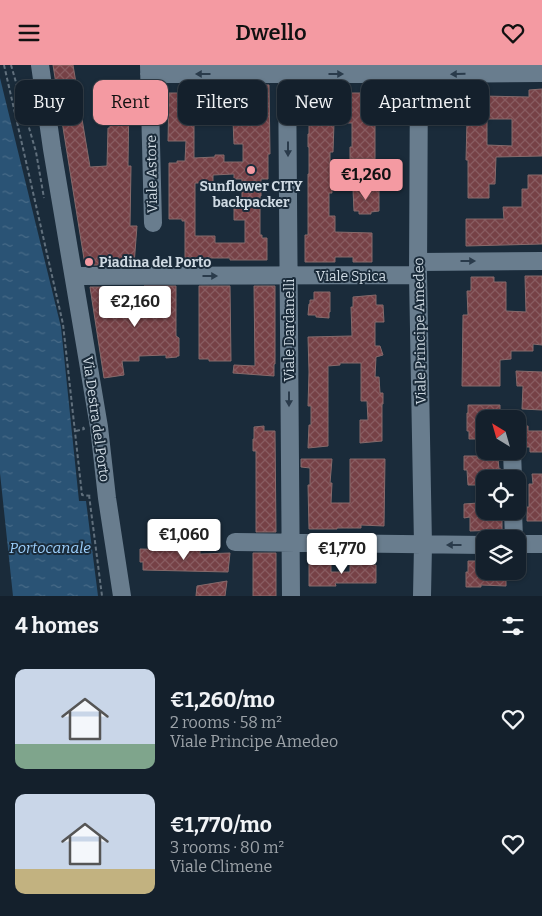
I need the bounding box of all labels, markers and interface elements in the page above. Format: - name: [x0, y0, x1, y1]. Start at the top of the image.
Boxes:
- icon: menu: [15, 19, 43, 47]
- text: Dwello: [235, 19, 307, 46]
- icon: heart: [499, 19, 527, 47]
- one-way arrow: [195, 70, 211, 78]
- one-way arrow: [328, 70, 344, 78]
- one-way arrow: [450, 70, 466, 78]
- chip: Buy: [15, 80, 83, 125]
- chip: Rent: [93, 80, 168, 125]
- chip: Filters: [178, 80, 267, 125]
- chip: New: [277, 80, 351, 125]
- chip: Apartment: [361, 80, 489, 125]
- street label: Viale Astore: [143, 135, 161, 213]
- one-way arrow: [284, 141, 292, 157]
- pin: €1,260: [325, 159, 407, 201]
- marker: Sunflower CITY backpacker: [245, 164, 257, 176]
- text: €1,260: [341, 165, 391, 184]
- place label: Sunflower CITY backpacker: [200, 178, 303, 211]
- place label: Piadina del Porto: [99, 254, 211, 271]
- marker: Piadina del Porto: [83, 256, 95, 268]
- street label: Viale Principe Amedeo: [410, 257, 430, 405]
- one-way arrow: [460, 257, 476, 265]
- street label: Viale Spica: [316, 268, 386, 285]
- one-way arrow: [202, 272, 218, 280]
- street label: Viale Dardanelli: [281, 278, 298, 382]
- pin: €2,160: [94, 285, 176, 328]
- text: €2,160: [110, 292, 160, 311]
- street label: Via Destra del Porto: [79, 355, 113, 483]
- one-way arrow: [286, 391, 294, 407]
- north arrow: [476, 410, 526, 460]
- map controls: [476, 410, 526, 580]
- button: locate: [476, 470, 526, 520]
- pin: €1,060: [143, 519, 225, 561]
- text: €1,060: [158, 525, 210, 544]
- button: layers: [476, 530, 526, 580]
- pin: €1,770: [301, 533, 383, 575]
- water label: Portocanale: [9, 539, 91, 557]
- text: €1,770: [318, 539, 366, 558]
- one-way arrow: [446, 541, 462, 549]
- icon: filters: [499, 612, 527, 640]
- text: 4 homes: [15, 613, 99, 639]
- text: €1,260/mo: [170, 687, 275, 713]
- icon: home: [55, 689, 115, 749]
- icon: heart: [499, 705, 527, 733]
- text: 2 rooms · 58 m²: [170, 713, 282, 732]
- text: Viale Principe Amedeo: [170, 732, 338, 751]
- text: €1,770/mo: [170, 812, 272, 838]
- icon: home: [55, 814, 115, 874]
- icon: heart: [499, 830, 527, 858]
- text: 3 rooms · 80 m²: [170, 838, 284, 857]
- text: Viale Climene: [170, 857, 272, 876]

